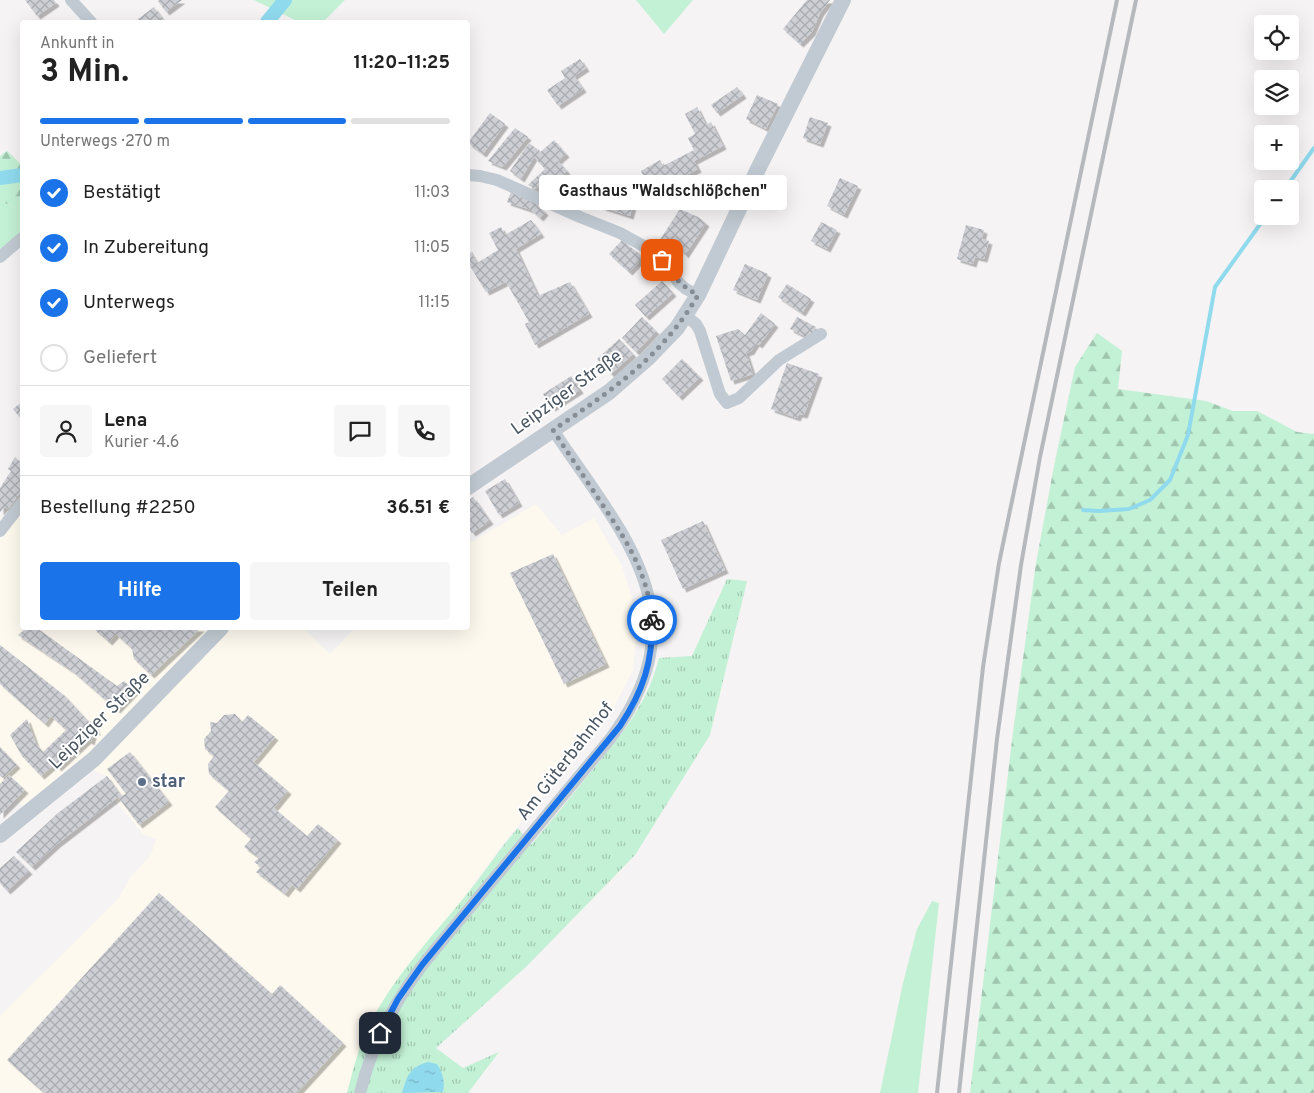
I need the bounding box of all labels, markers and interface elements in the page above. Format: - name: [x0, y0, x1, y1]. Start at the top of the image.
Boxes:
- map controls: [1254, 15, 1299, 225]
- button: locate: [1254, 15, 1299, 60]
- text: Ankunft in: [40, 34, 115, 54]
- text: 11:20–11:25: [354, 51, 450, 75]
- text: 3 Min.: [40, 53, 129, 93]
- button: layers: [1254, 70, 1299, 115]
- button: +: [1254, 125, 1299, 170]
- text: Unterwegs · 270 m: [40, 132, 170, 152]
- callout: Gasthaus "Waldschlößchen": [538, 175, 786, 210]
- icon: check: [40, 179, 68, 207]
- button: −: [1254, 180, 1299, 225]
- text: Bestätigt: [83, 181, 161, 205]
- text: Gasthaus "Waldschlößchen": [559, 182, 767, 202]
- text: 11:03: [415, 183, 450, 203]
- icon: check: [40, 234, 68, 262]
- text: In Zubereitung: [83, 236, 209, 260]
- text: 11:05: [414, 238, 450, 258]
- pin: [641, 239, 683, 281]
- icon: bag: [648, 246, 676, 274]
- icon: check: [40, 289, 68, 317]
- text: Unterwegs: [83, 291, 175, 315]
- text: 11:15: [419, 293, 450, 313]
- street label: Leipziger Straße: [507, 345, 627, 441]
- text: Geliefert: [83, 346, 157, 370]
- button: person: [40, 405, 92, 457]
- button: chat: [334, 405, 386, 457]
- button: phone: [398, 405, 450, 457]
- text: Lena: [104, 409, 147, 433]
- text: Kurier · 4.6: [104, 433, 179, 453]
- text: Bestellung #2250: [40, 496, 196, 520]
- text: 36.51 €: [386, 496, 450, 520]
- button: Hilfe: [40, 562, 240, 620]
- button: Teilen: [250, 562, 450, 620]
- courier: [627, 595, 677, 645]
- icon: bike: [638, 606, 666, 634]
- street label: Leipziger Straße: [45, 667, 155, 775]
- street label: Am Güterbahnhof: [513, 698, 619, 826]
- place label: star: [152, 771, 186, 794]
- marker: star: [136, 776, 148, 788]
- pin: [359, 1012, 401, 1054]
- icon: home: [366, 1019, 394, 1047]

